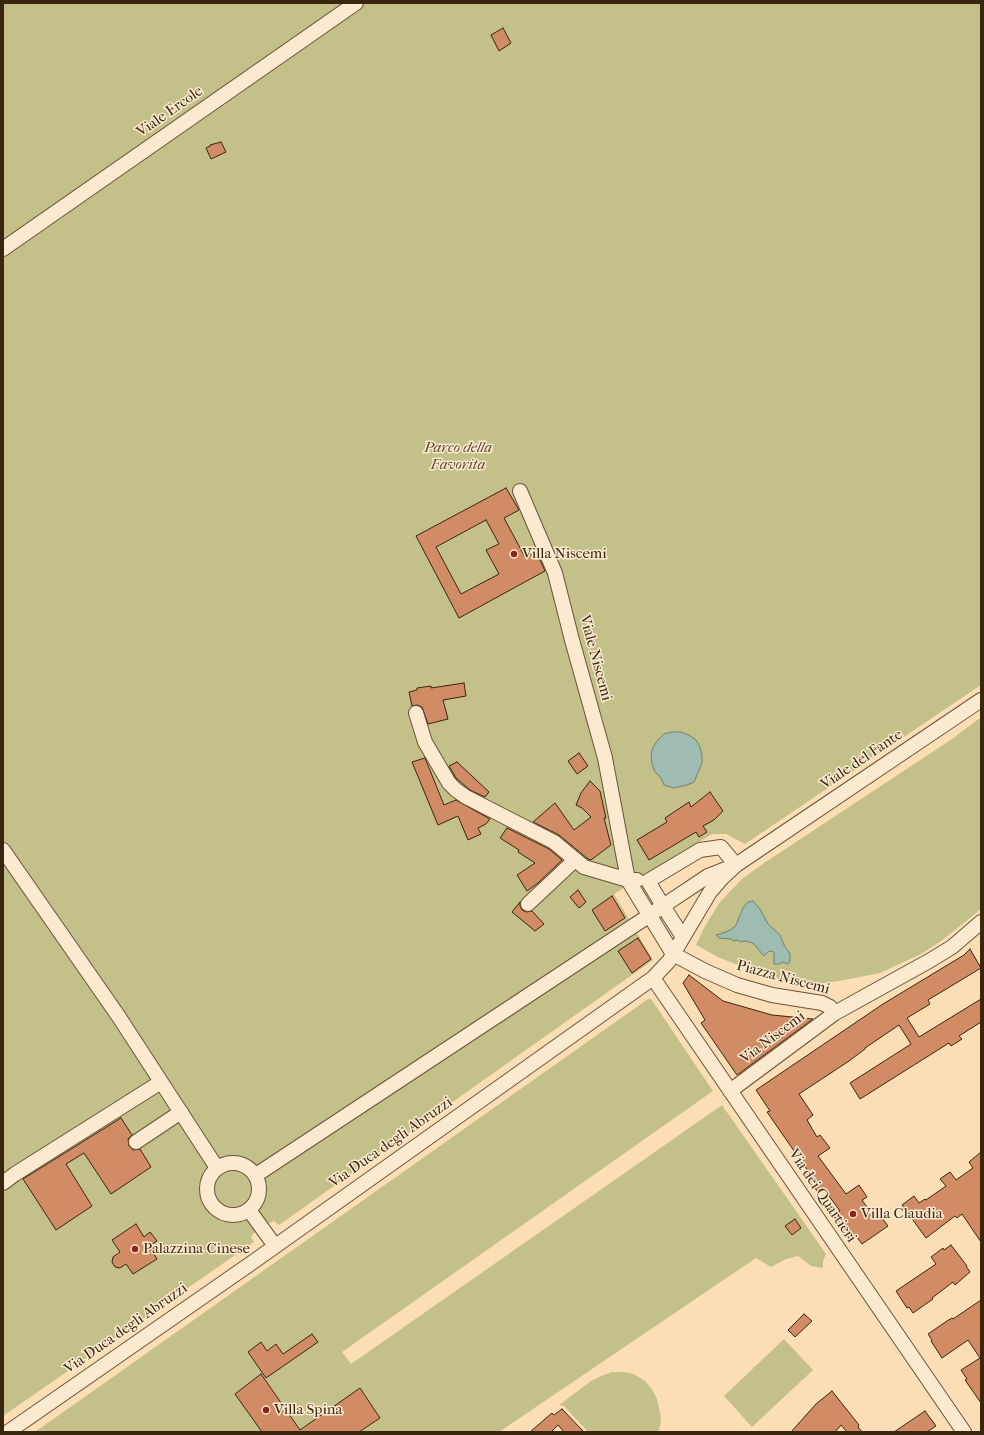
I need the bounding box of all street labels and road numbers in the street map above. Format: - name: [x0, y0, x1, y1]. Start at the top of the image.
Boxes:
- street label: Viale Ercole: [133, 83, 207, 141]
- street label: Viale Niscemi: [575, 613, 615, 703]
- street label: Viale del Fante: [818, 726, 906, 794]
- street label: Piazza Niscemi: [734, 957, 832, 999]
- street label: Via Niscemi: [737, 1008, 809, 1068]
- street label: Via Duca degli Abruzzi: [326, 1094, 456, 1192]
- street label: Via dei Quartieri: [784, 1146, 860, 1246]
- street label: Via Duca degli Abruzzi: [61, 1280, 191, 1378]

